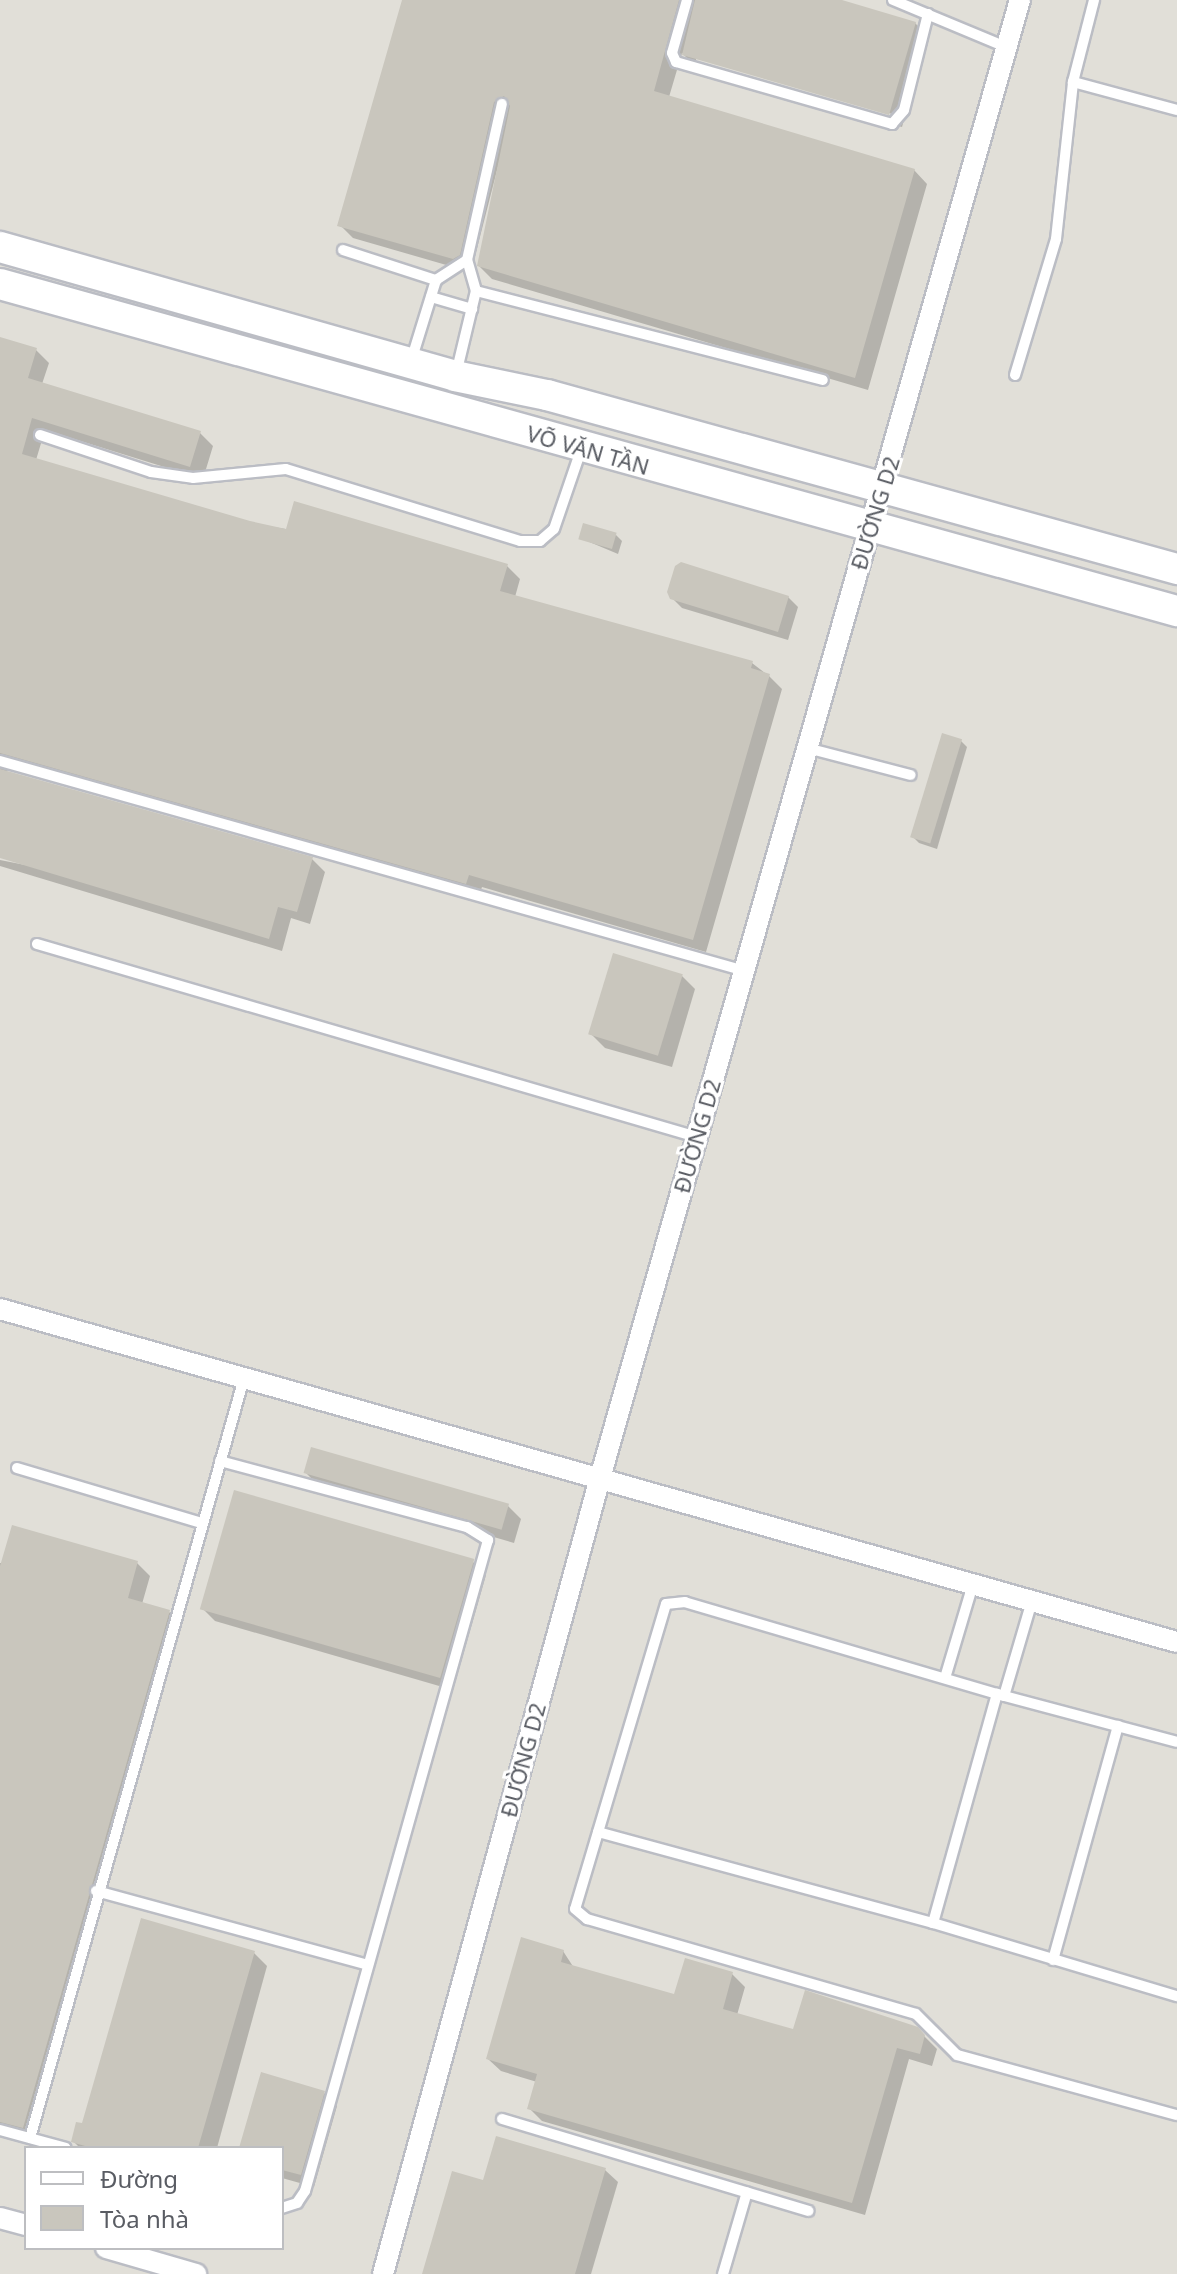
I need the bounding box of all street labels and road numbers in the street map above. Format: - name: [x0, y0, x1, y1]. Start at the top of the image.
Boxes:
- street label: VÕ VĂN TẦN: [524, 420, 652, 480]
- street label: ĐƯỜNG D2: [845, 453, 905, 573]
- street label: ĐƯỜNG D2: [668, 1076, 726, 1196]
- street label: ĐƯỜNG D2: [495, 1700, 551, 1820]

